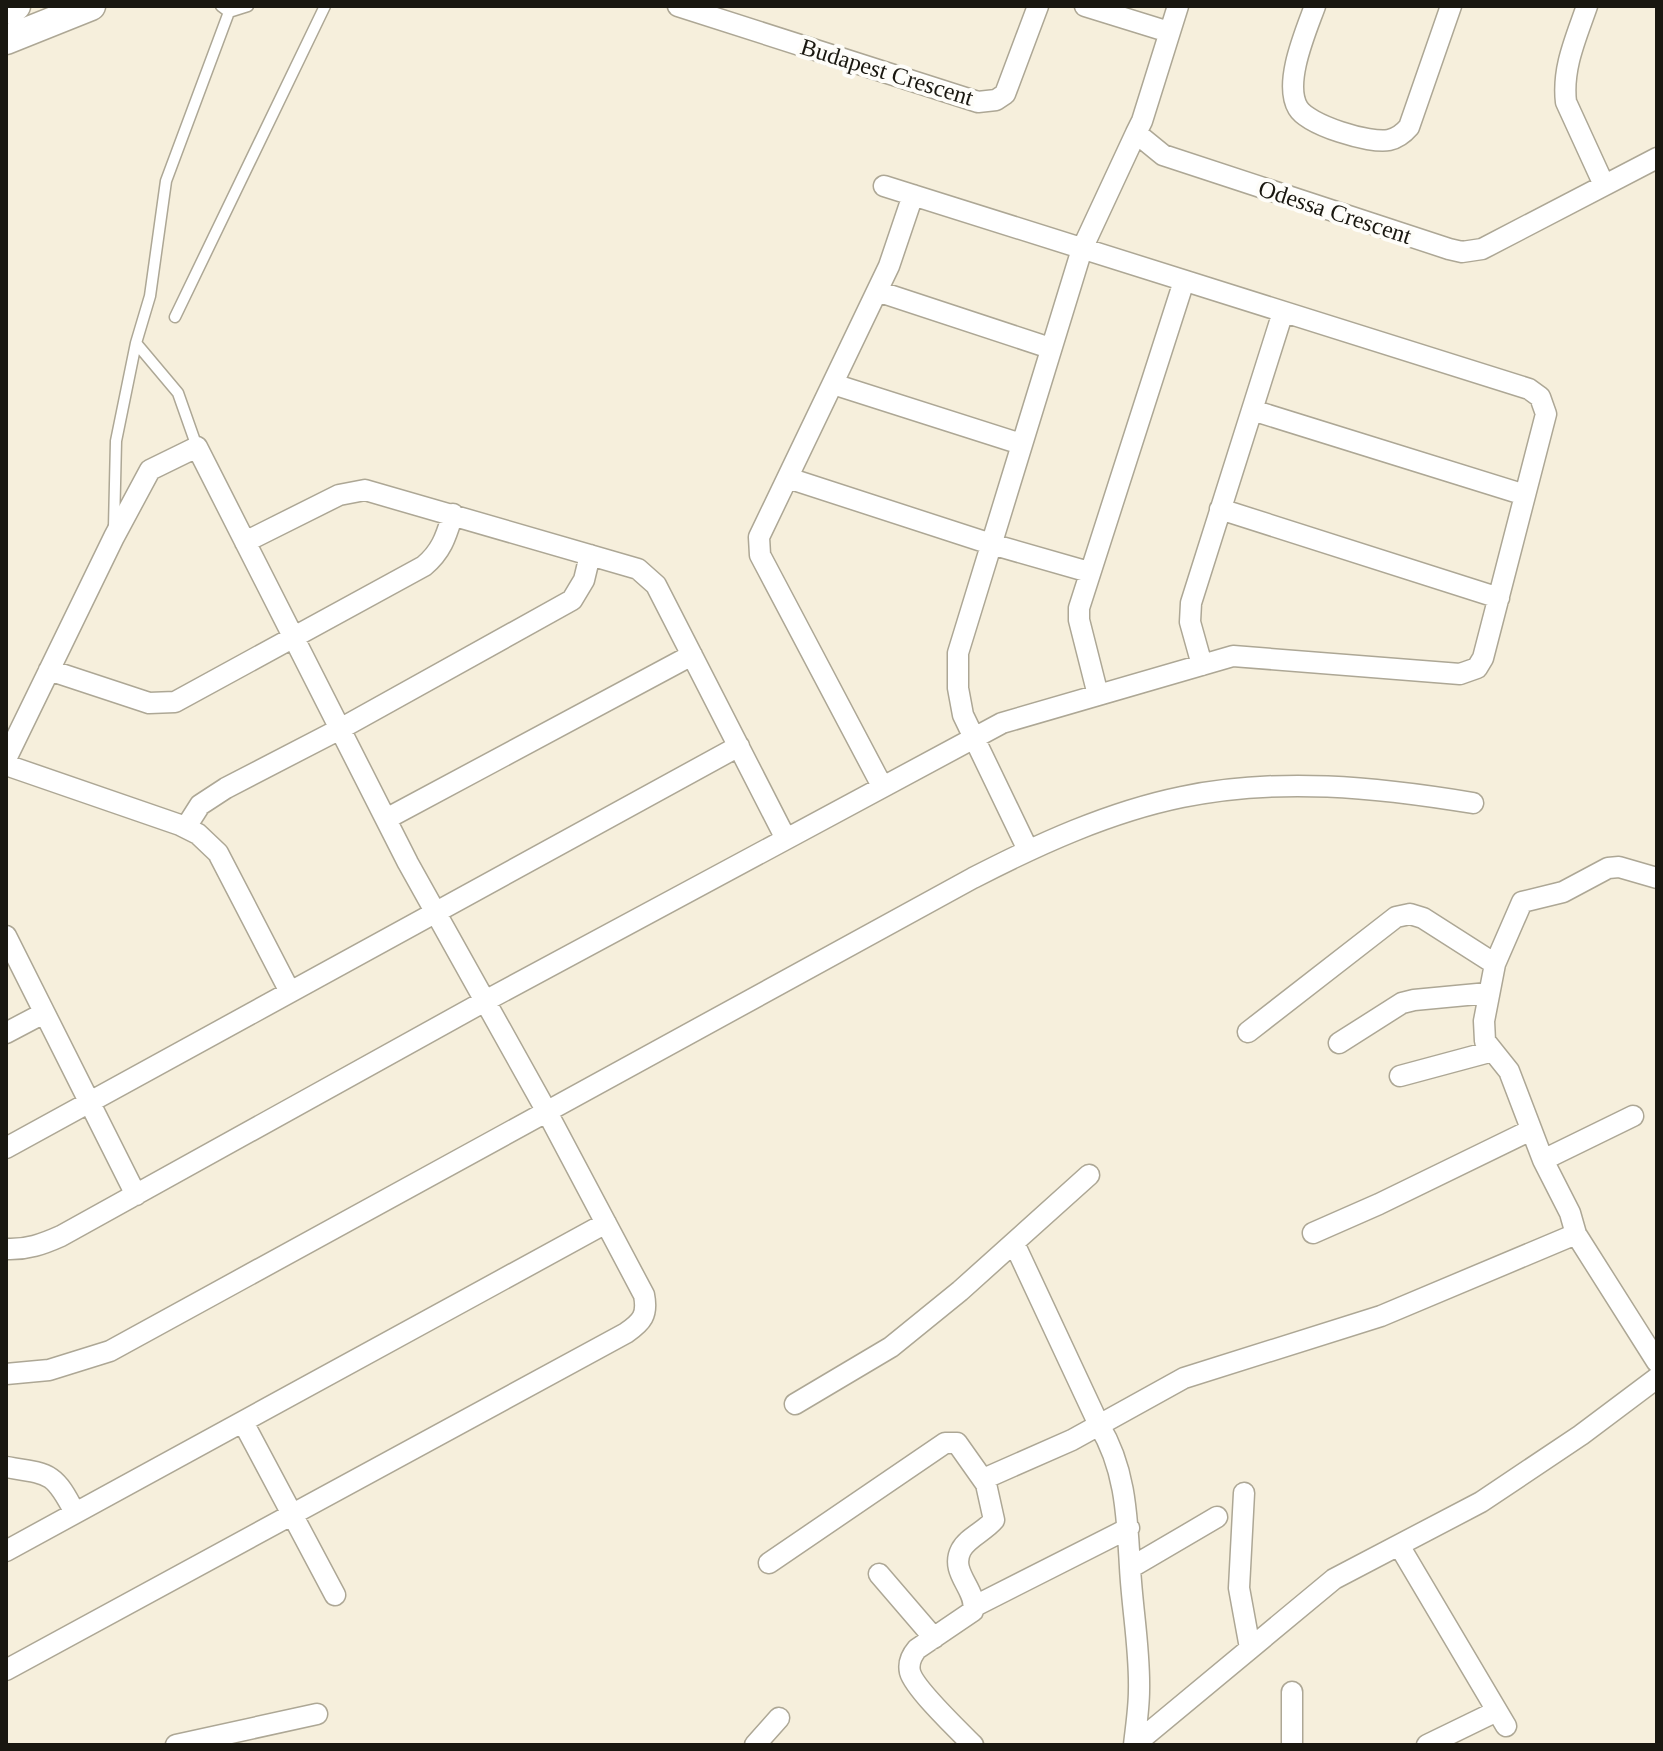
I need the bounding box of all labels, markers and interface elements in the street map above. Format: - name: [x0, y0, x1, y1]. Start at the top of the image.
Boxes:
- street label: Budapest Crescent: [797, 33, 977, 111]
- street label: Odessa Crescent: [1255, 175, 1415, 249]

